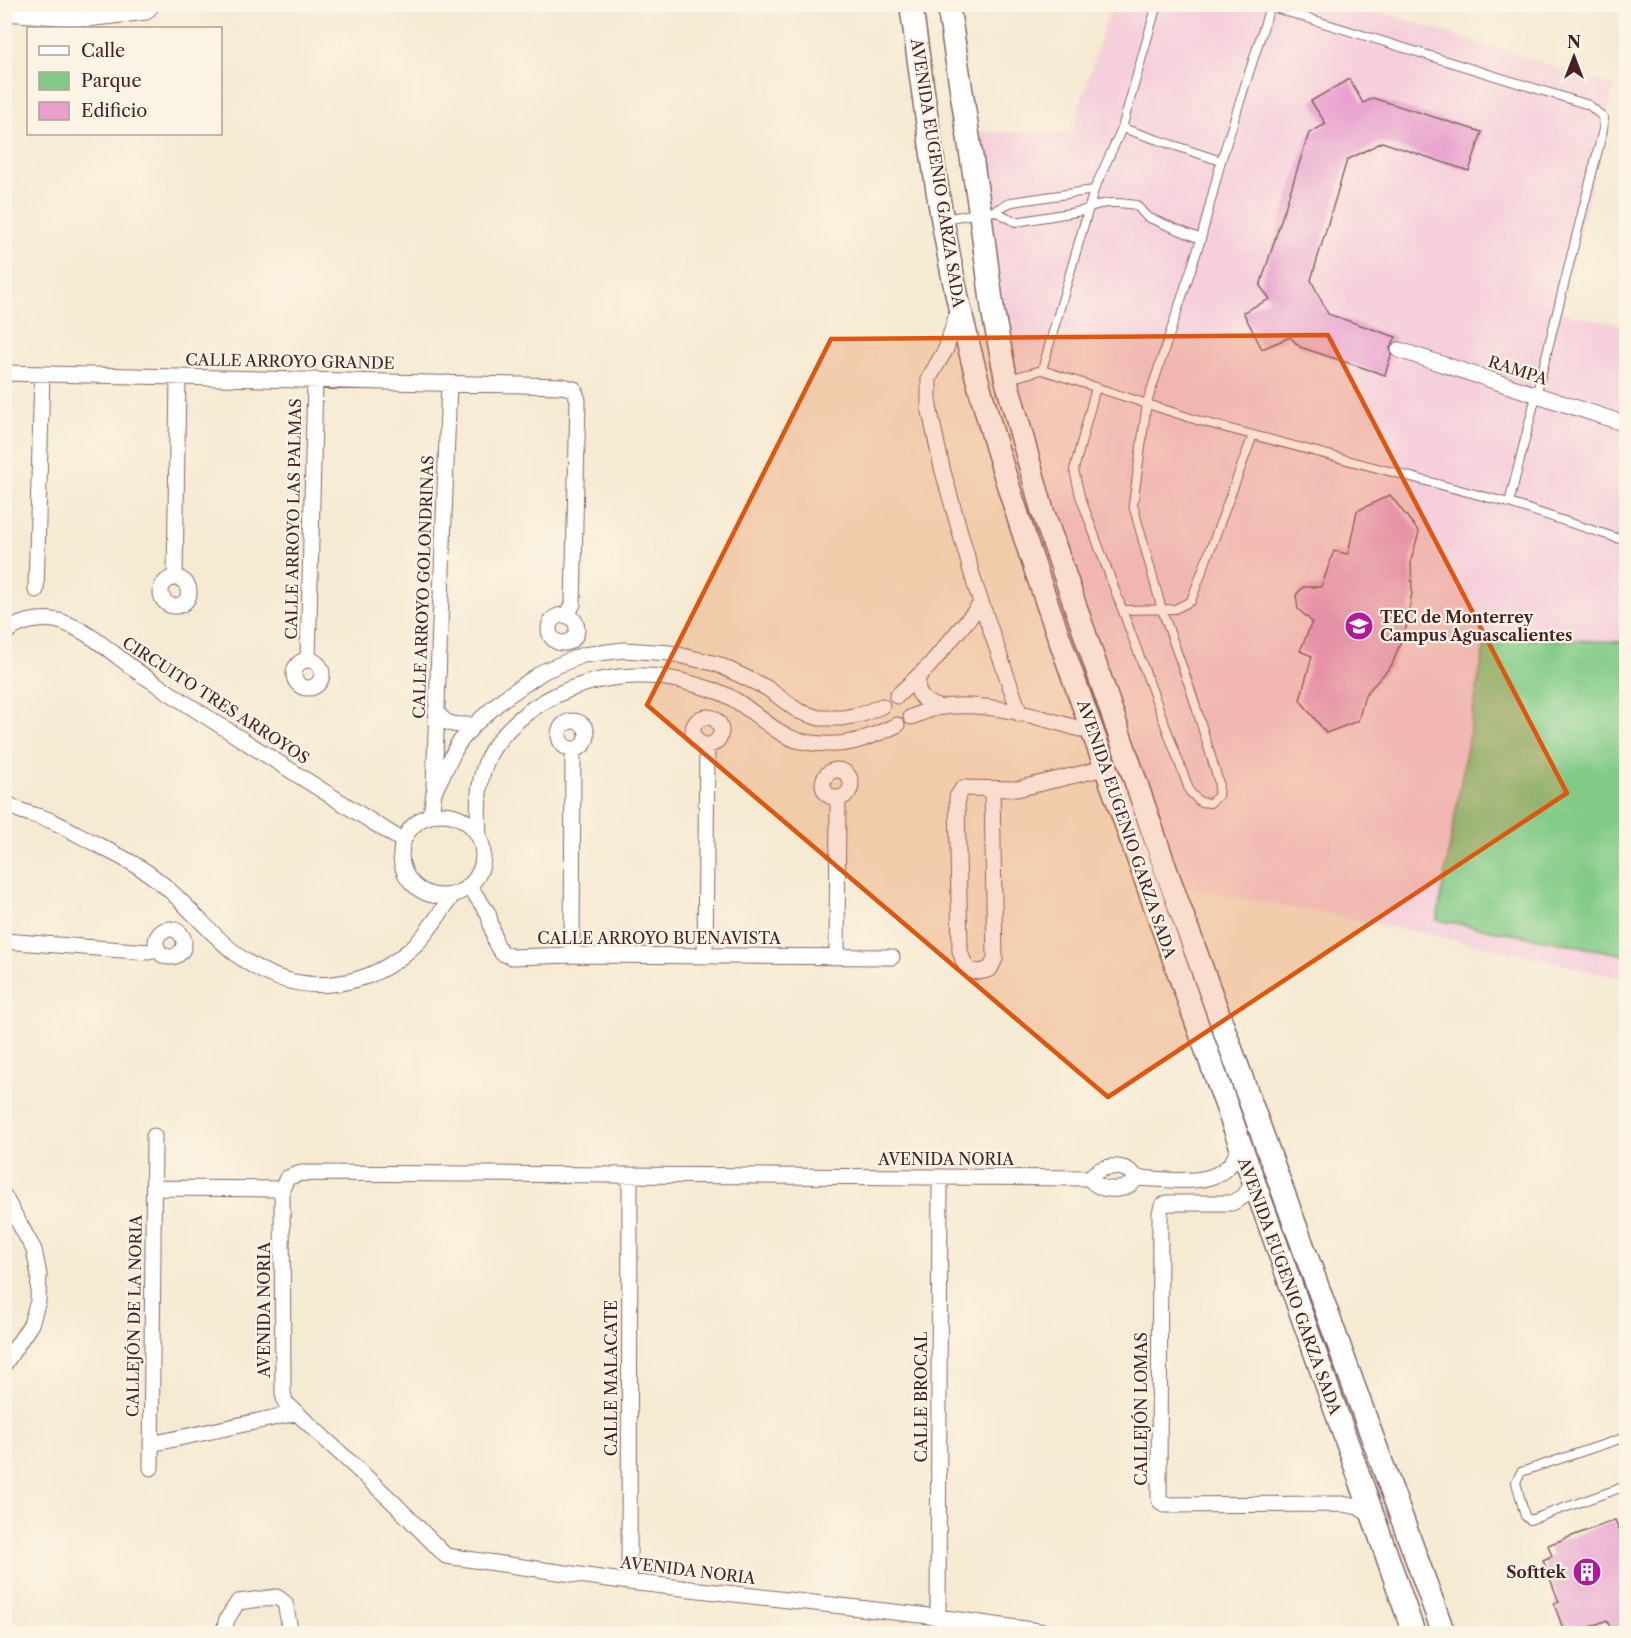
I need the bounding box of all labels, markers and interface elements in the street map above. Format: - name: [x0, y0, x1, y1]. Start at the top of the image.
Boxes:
- legend: [27, 27, 222, 135]
- north arrow: [1544, 27, 1604, 87]
- text: N: [1567, 32, 1581, 52]
- street label: AVENIDA EUGENIO GARZA SADA: [907, 36, 969, 310]
- text: Calle: [81, 40, 125, 62]
- text: Parque: [81, 70, 142, 92]
- text: Edificio: [81, 100, 147, 122]
- street label: CALLE ARROYO GRANDE: [185, 349, 395, 373]
- street label: RAMPA: [1486, 351, 1551, 389]
- street label: CALLE ARROYO LAS PALMAS: [281, 398, 305, 640]
- street label: CALLE ARROYO GOLONDRINAS: [408, 455, 438, 719]
- place label: TEC de Monterrey Campus Aguascalientes: [1380, 607, 1572, 645]
- school or university icon: TEC de Monterrey Campus Aguascalientes: [1343, 610, 1375, 642]
- street label: CIRCUITO TRES ARROYOS: [119, 632, 313, 768]
- street label: AVENIDA EUGENIO GARZA SADA: [1073, 696, 1181, 962]
- street label: CALLE ARROYO BUENAVISTA: [537, 928, 782, 948]
- street label: AVENIDA NORIA: [877, 1149, 1015, 1169]
- street label: AVENIDA EUGENIO GARZA SADA: [1234, 1154, 1346, 1418]
- street label: CALLEJÓN DE LA NORIA: [122, 1214, 146, 1417]
- street label: AVENIDA NORIA: [254, 1241, 274, 1379]
- street label: CALLE MALACATE: [601, 1300, 621, 1456]
- street label: CALLE BROCAL: [911, 1331, 931, 1463]
- street label: CALLEJÓN LOMAS: [1131, 1332, 1151, 1486]
- street label: AVENIDA NORIA: [618, 1552, 758, 1588]
- building icon: Softtek: [1571, 1556, 1603, 1588]
- place label: Softtek: [1506, 1562, 1566, 1582]

